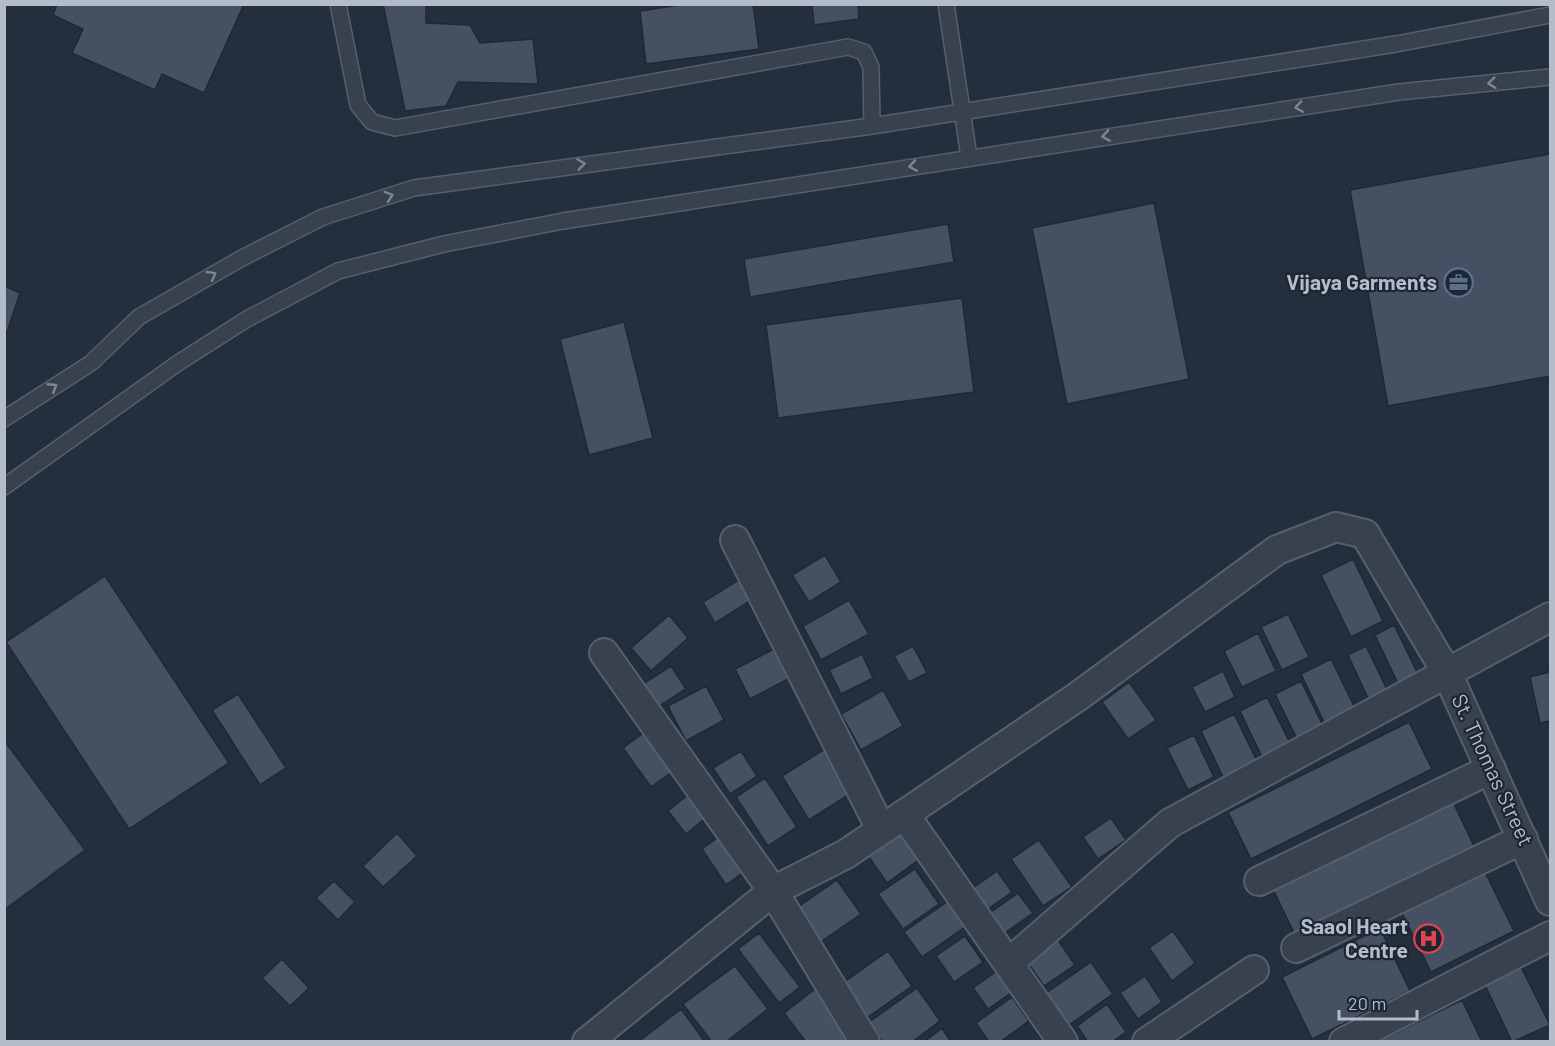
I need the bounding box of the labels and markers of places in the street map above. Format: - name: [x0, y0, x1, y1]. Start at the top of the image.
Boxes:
- office icon: Vijaya Garments: [1442, 267, 1474, 299]
- place label: Vijaya Garments: [1286, 269, 1437, 294]
- place label: Saaol Heart Centre: [1301, 913, 1408, 962]
- hospital icon: Saaol Heart Centre: [1413, 923, 1445, 955]

